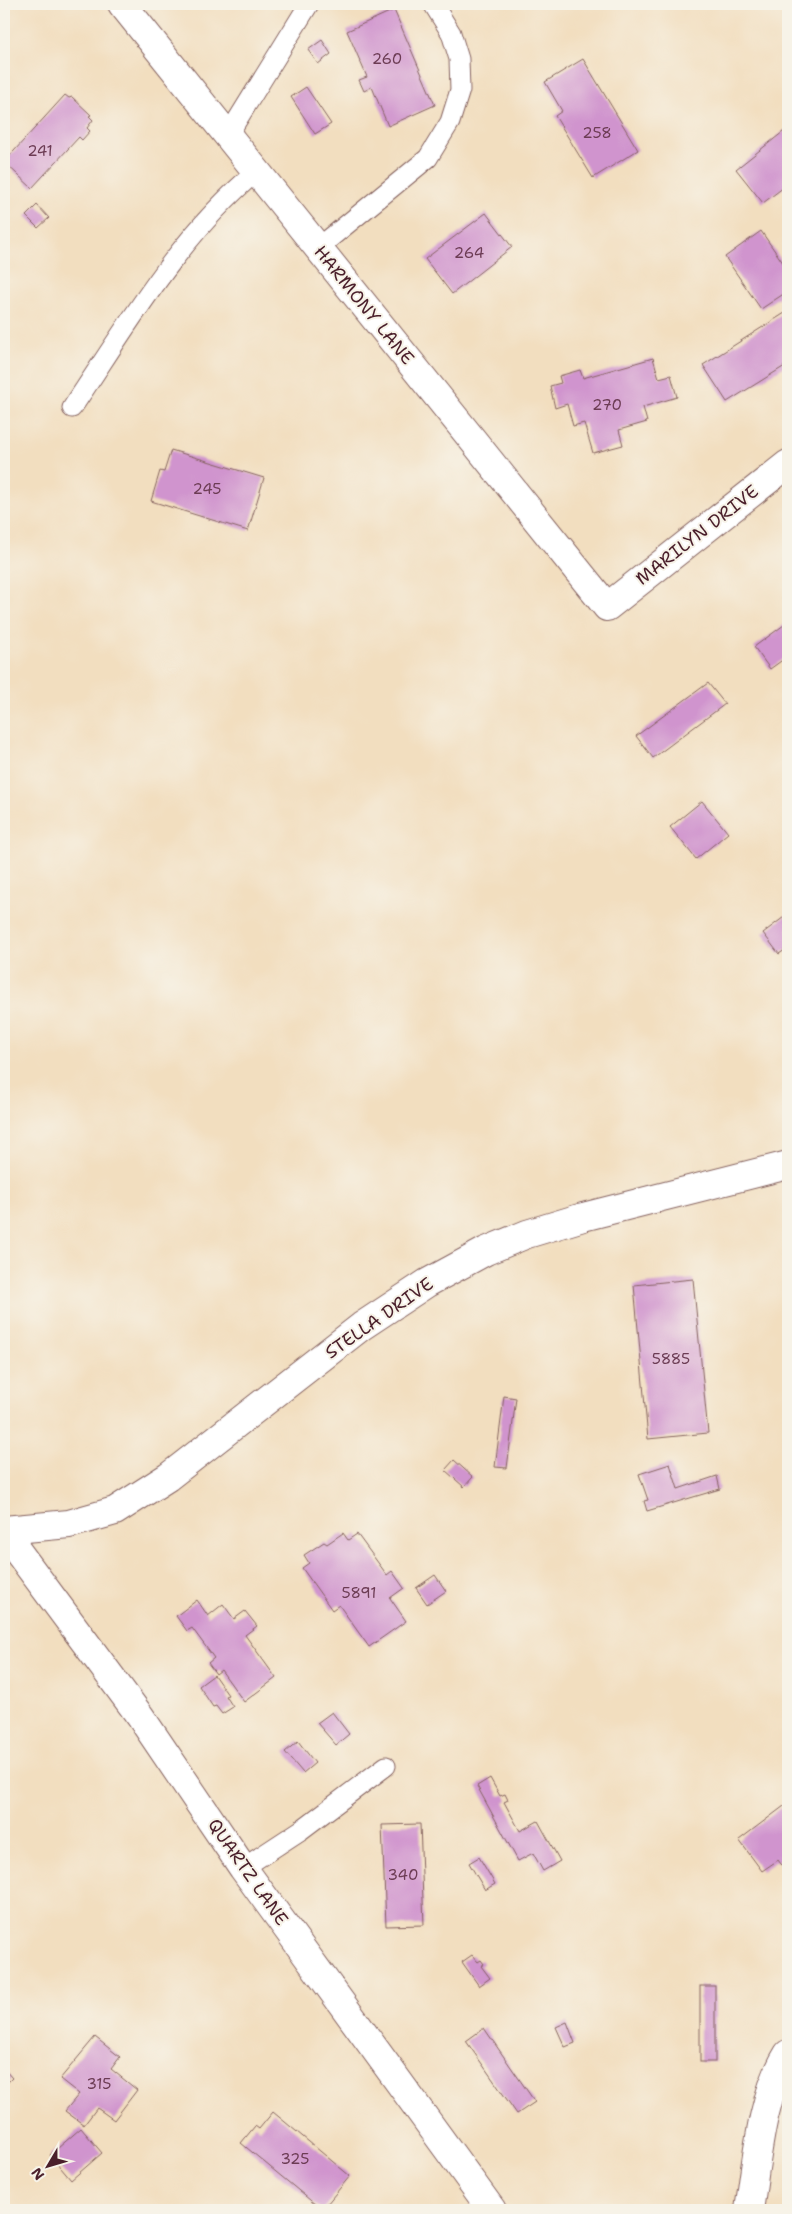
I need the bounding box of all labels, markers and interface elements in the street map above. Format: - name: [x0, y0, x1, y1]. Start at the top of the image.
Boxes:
- house number: 260: [372, 49, 402, 69]
- house number: 258: [582, 123, 612, 143]
- house number: 241: [27, 141, 53, 161]
- street label: HARMONY LANE: [308, 240, 420, 370]
- house number: 264: [454, 243, 484, 263]
- house number: 270: [592, 395, 622, 415]
- house number: 245: [193, 479, 221, 499]
- street label: MARILYN DRIVE: [631, 479, 763, 591]
- street label: STELLA DRIVE: [320, 1272, 438, 1364]
- house number: 5885: [652, 1349, 690, 1369]
- house number: 5891: [342, 1583, 376, 1603]
- street label: QUARTZ LANE: [202, 1814, 294, 1930]
- house number: 340: [388, 1865, 418, 1885]
- house number: 315: [87, 2074, 111, 2094]
- north arrow: [22, 2142, 72, 2192]
- house number: 325: [281, 2149, 309, 2169]
- text: N: [27, 2164, 48, 2184]

